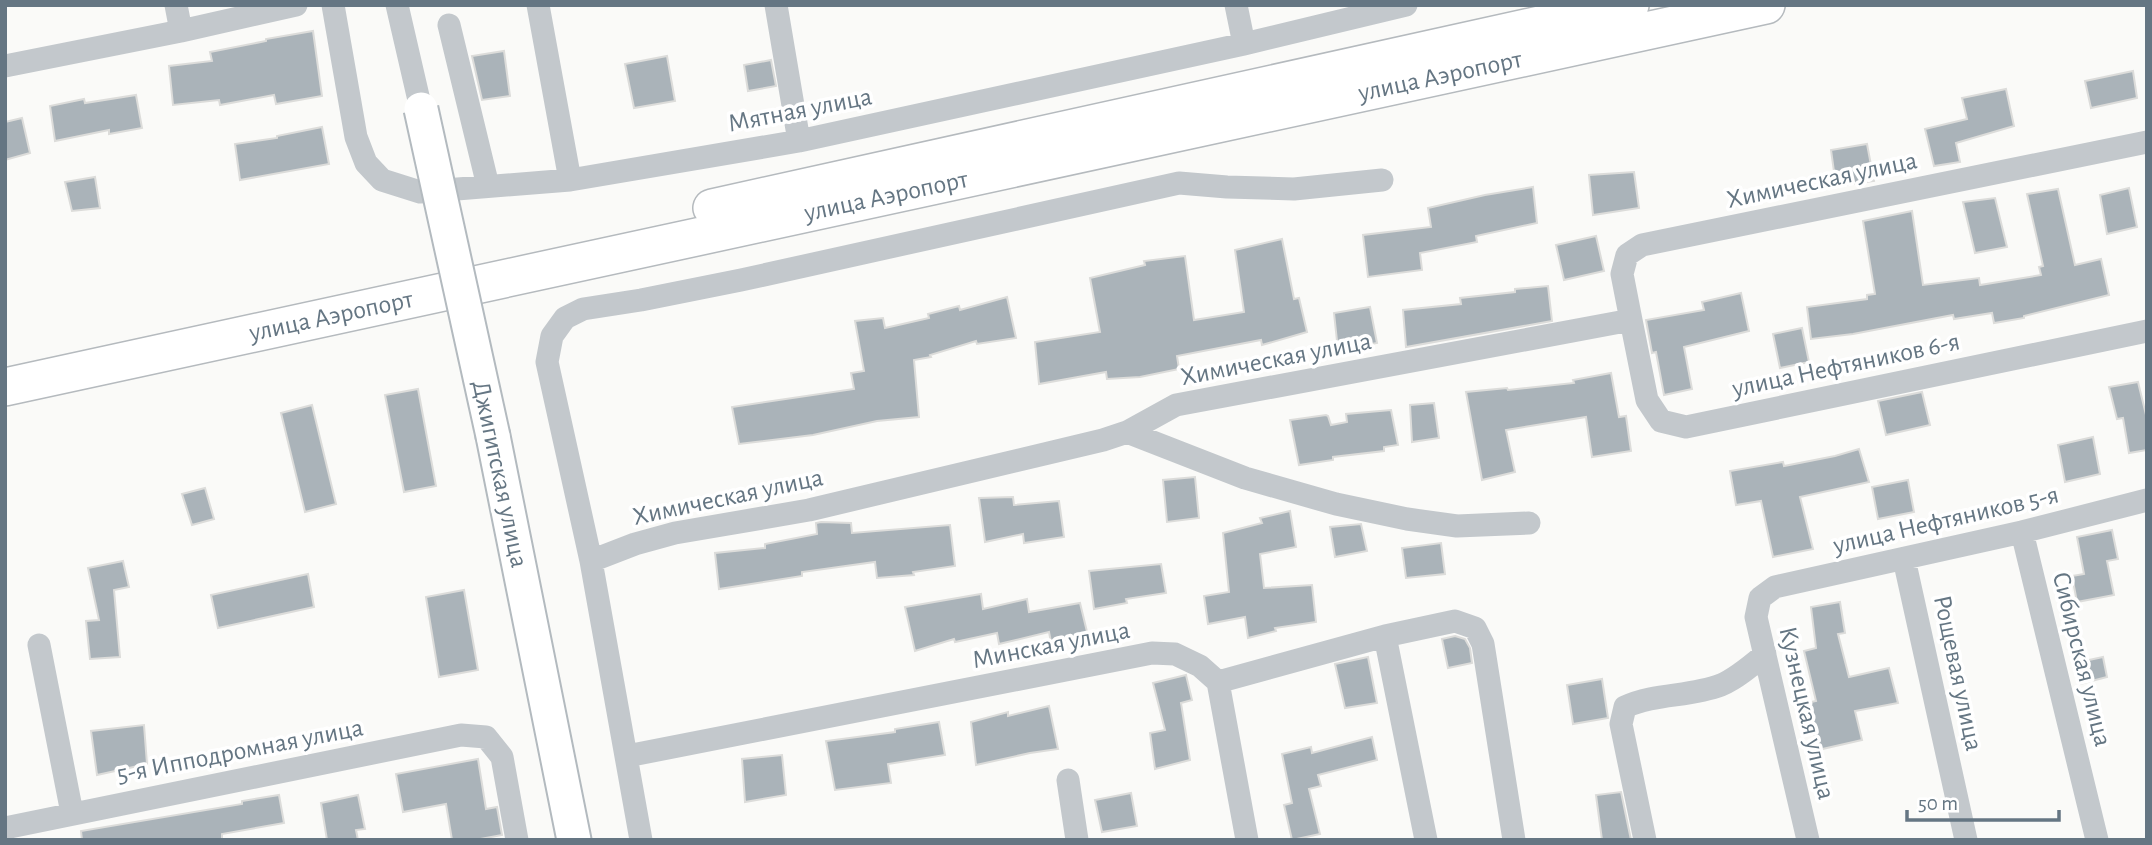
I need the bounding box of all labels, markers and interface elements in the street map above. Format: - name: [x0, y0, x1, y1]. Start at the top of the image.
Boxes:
- street label: улица Аэропорт: [1355, 46, 1525, 106]
- street label: Мятная улица: [726, 83, 874, 137]
- street label: Химическая улица: [1725, 147, 1920, 213]
- street label: улица Аэропорт: [801, 166, 971, 226]
- street label: улица Аэропорт: [246, 286, 416, 346]
- street label: Химическая улица: [1178, 328, 1374, 390]
- street label: улица Нефтяников 6-я: [1729, 328, 1962, 402]
- street label: Джигитская улица: [467, 378, 533, 570]
- street label: Химическая улица: [631, 464, 826, 530]
- street label: улица Нефтяников 5-я: [1830, 481, 2061, 559]
- street label: Сибирская улица: [2048, 569, 2116, 749]
- street label: Рощевая улица: [1929, 593, 1987, 753]
- street label: Минская улица: [970, 617, 1132, 673]
- street label: Кузнецкая улица: [1774, 624, 1840, 802]
- street label: 5-я Ипподромная улица: [115, 714, 366, 788]
- scale bar: [1907, 778, 2059, 822]
- text: 50 m: [1918, 793, 1958, 814]

